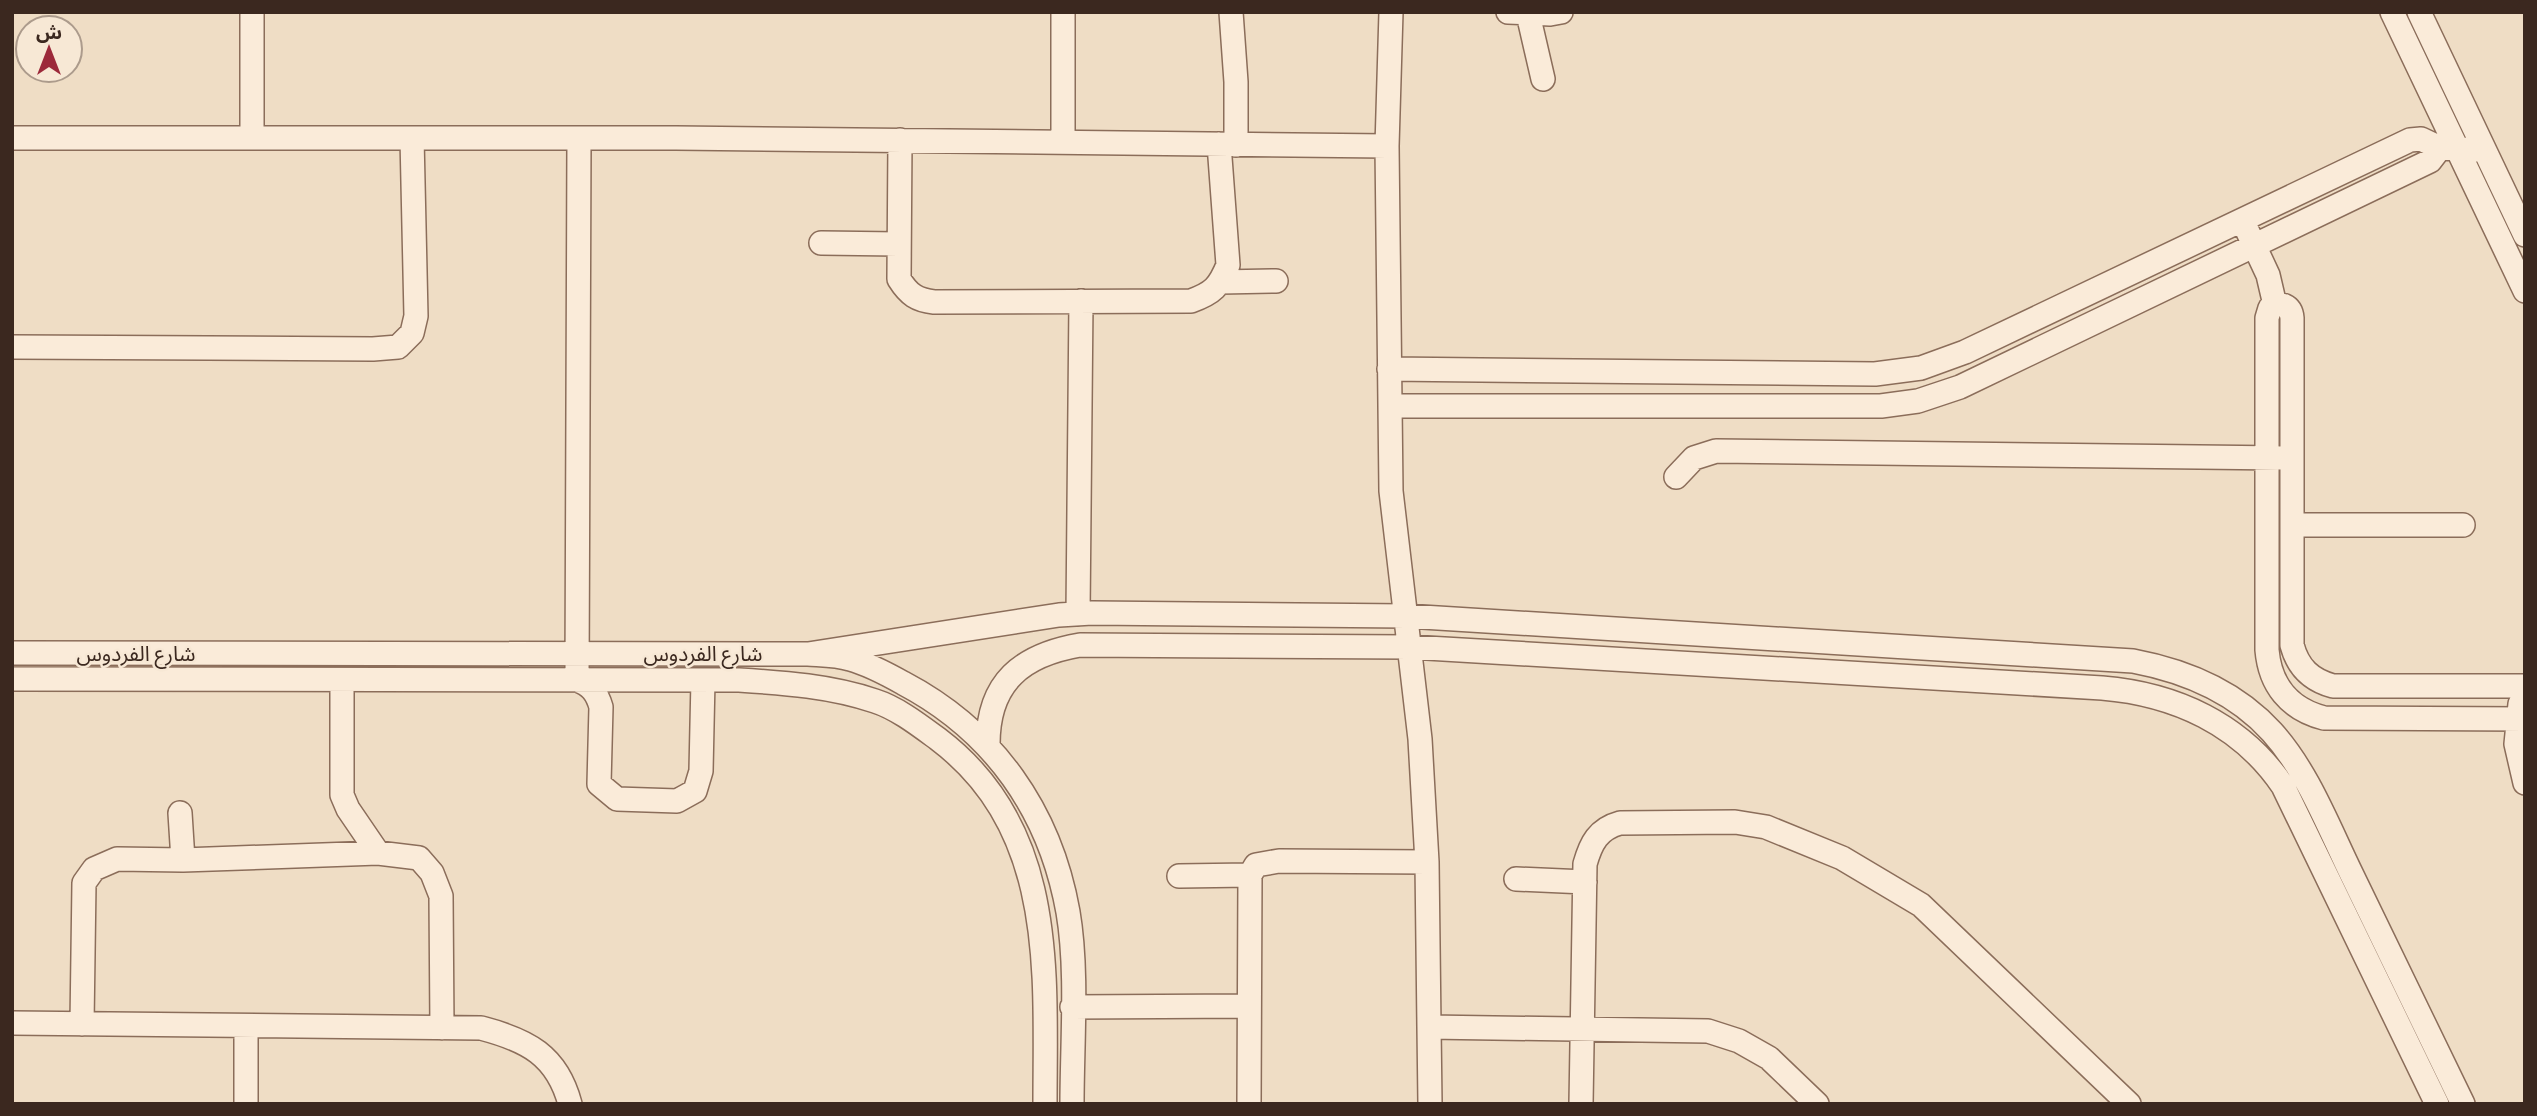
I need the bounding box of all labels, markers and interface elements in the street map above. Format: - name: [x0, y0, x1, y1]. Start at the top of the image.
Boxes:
- north arrow: [14, 14, 84, 84]
- text: ش: [36, 21, 62, 44]
- street label: شارع الفردوس: [76, 641, 196, 669]
- street label: شارع الفردوس: [643, 641, 763, 669]

